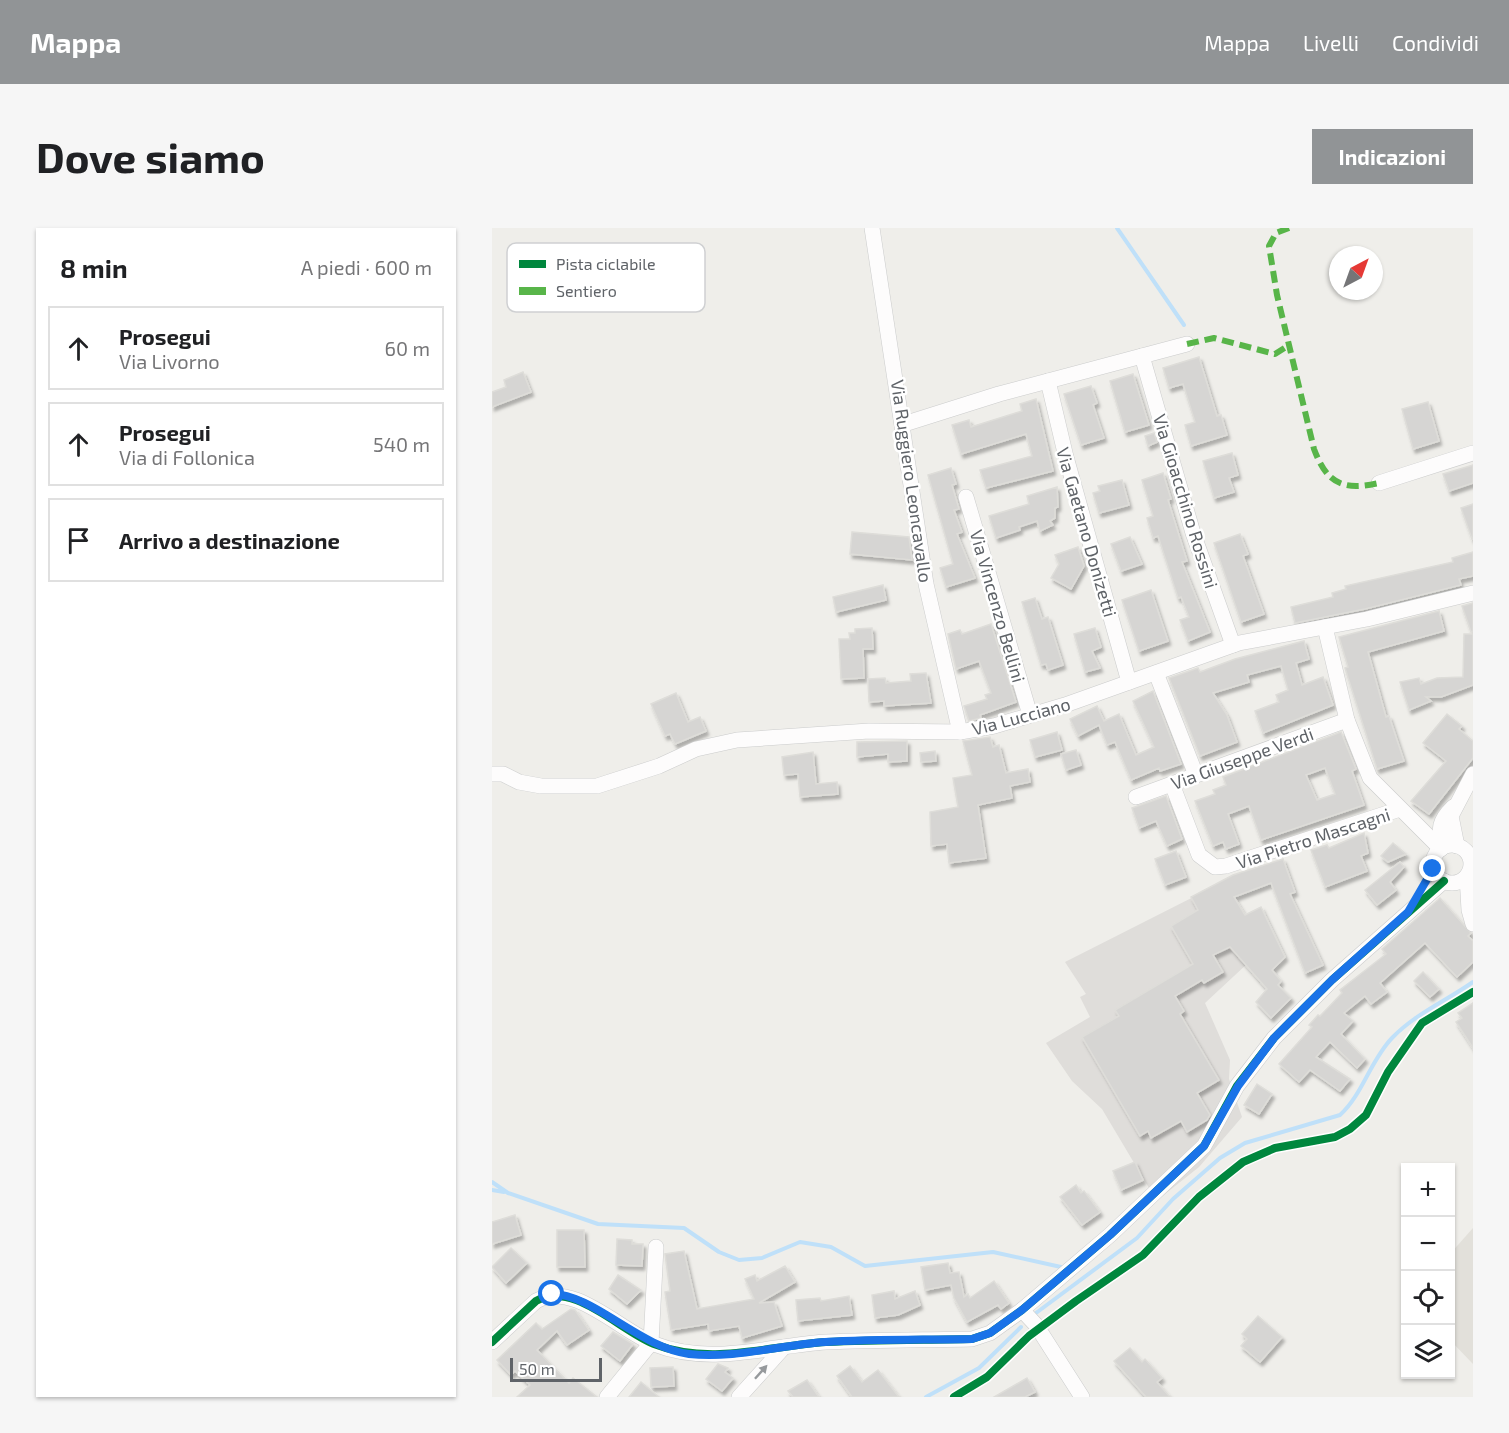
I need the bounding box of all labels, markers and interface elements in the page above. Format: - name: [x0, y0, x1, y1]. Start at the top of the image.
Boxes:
- text: Mappa: [30, 25, 121, 59]
- text: Mappa: [1204, 30, 1270, 55]
- text: Livelli: [1303, 30, 1359, 55]
- text: Condividi: [1392, 30, 1479, 55]
- button: Indicazioni: [1312, 129, 1473, 184]
- text: Dove siamo: [36, 131, 265, 181]
- legend: [507, 243, 705, 312]
- north arrow: [1329, 246, 1383, 300]
- text: 8 min: [60, 252, 128, 283]
- text: Pista ciclabile: [556, 254, 656, 273]
- text: A piedi · 600 m: [301, 255, 432, 279]
- text: Sentiero: [556, 281, 617, 300]
- text: Prosegui: [119, 323, 211, 349]
- icon: ahead: [62, 332, 95, 365]
- text: 60 m: [385, 336, 430, 360]
- text: Via Livorno: [119, 349, 220, 373]
- street label: Via Ruggiero Leoncavallo: [887, 378, 937, 584]
- street label: Via Gioacchino Rossini: [1149, 411, 1223, 591]
- text: Prosegui: [119, 419, 211, 445]
- icon: ahead: [62, 428, 95, 461]
- text: 540 m: [373, 432, 430, 456]
- text: Via di Follonica: [119, 445, 255, 469]
- street label: Via Gaetano Donizetti: [1052, 445, 1122, 619]
- icon: arrive: [62, 524, 95, 557]
- text: Arrivo a destinazione: [119, 527, 340, 553]
- street label: Via Vincenzo Bellini: [966, 527, 1030, 685]
- street label: Via Lucciano: [969, 692, 1073, 740]
- street label: Via Giuseppe Verdi: [1168, 722, 1316, 794]
- street label: Via Pietro Mascagni: [1233, 803, 1393, 873]
- route end: [1419, 855, 1445, 881]
- map controls: [1401, 1163, 1455, 1379]
- button: +: [1401, 1163, 1455, 1217]
- button: −: [1401, 1217, 1455, 1271]
- button: locate: [1401, 1271, 1455, 1325]
- route start: [538, 1280, 564, 1306]
- button: layers: [1401, 1325, 1455, 1379]
- scale bar: [510, 1355, 602, 1382]
- text: 50 m: [519, 1359, 555, 1378]
- one-way arrow: [754, 1365, 767, 1380]

